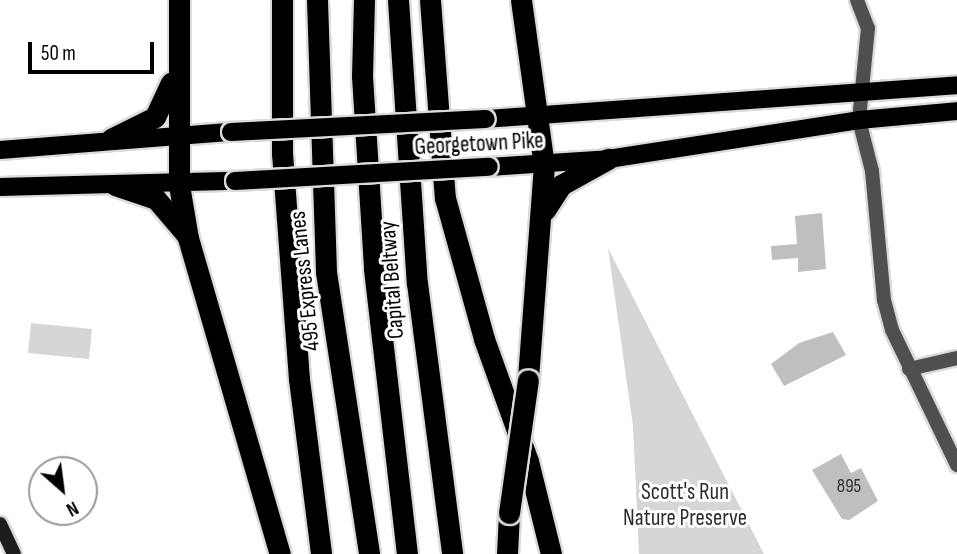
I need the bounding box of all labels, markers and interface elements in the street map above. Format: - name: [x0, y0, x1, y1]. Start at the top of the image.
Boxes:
- scale bar: [32, 28, 158, 72]
- text: 50 m: [41, 41, 76, 66]
- street label: Georgetown Pike: [414, 127, 544, 161]
- street label: 495 Express Lanes: [284, 210, 326, 352]
- street label: Capital Beltway: [374, 220, 410, 340]
- north arrow: [28, 456, 98, 526]
- house number: 895: [837, 476, 861, 498]
- park label: Scott's Run Nature Preserve: [623, 478, 747, 532]
- text: N: [62, 496, 82, 521]

